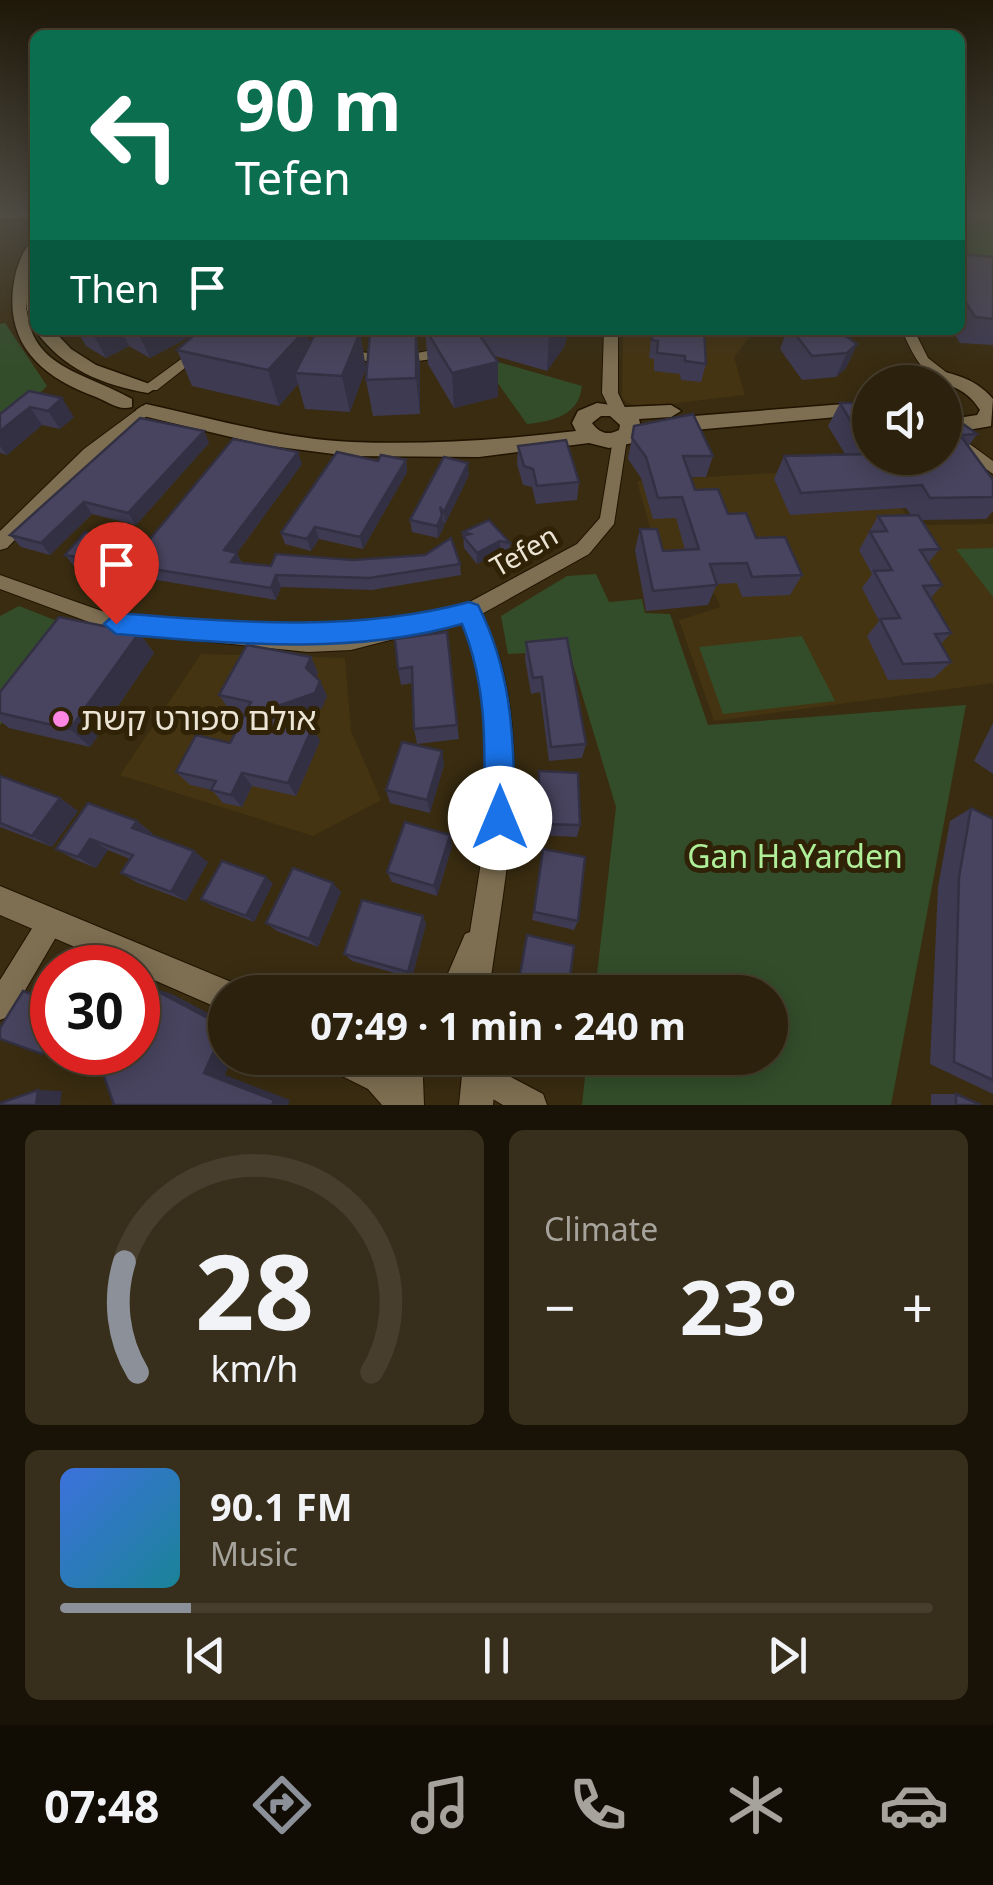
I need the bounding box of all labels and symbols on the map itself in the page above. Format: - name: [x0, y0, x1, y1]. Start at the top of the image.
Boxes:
- street label: Tefen: [483, 516, 564, 585]
- pin: [74, 522, 159, 625]
- place label: אולם ספורט קשת: [81, 696, 317, 739]
- marker: אולם ספורט קשת: [50, 708, 72, 730]
- position arrow: [448, 766, 552, 870]
- park label: Gan HaYarden: [687, 834, 903, 877]
- speed limit sign: 30: [30, 945, 160, 1075]

